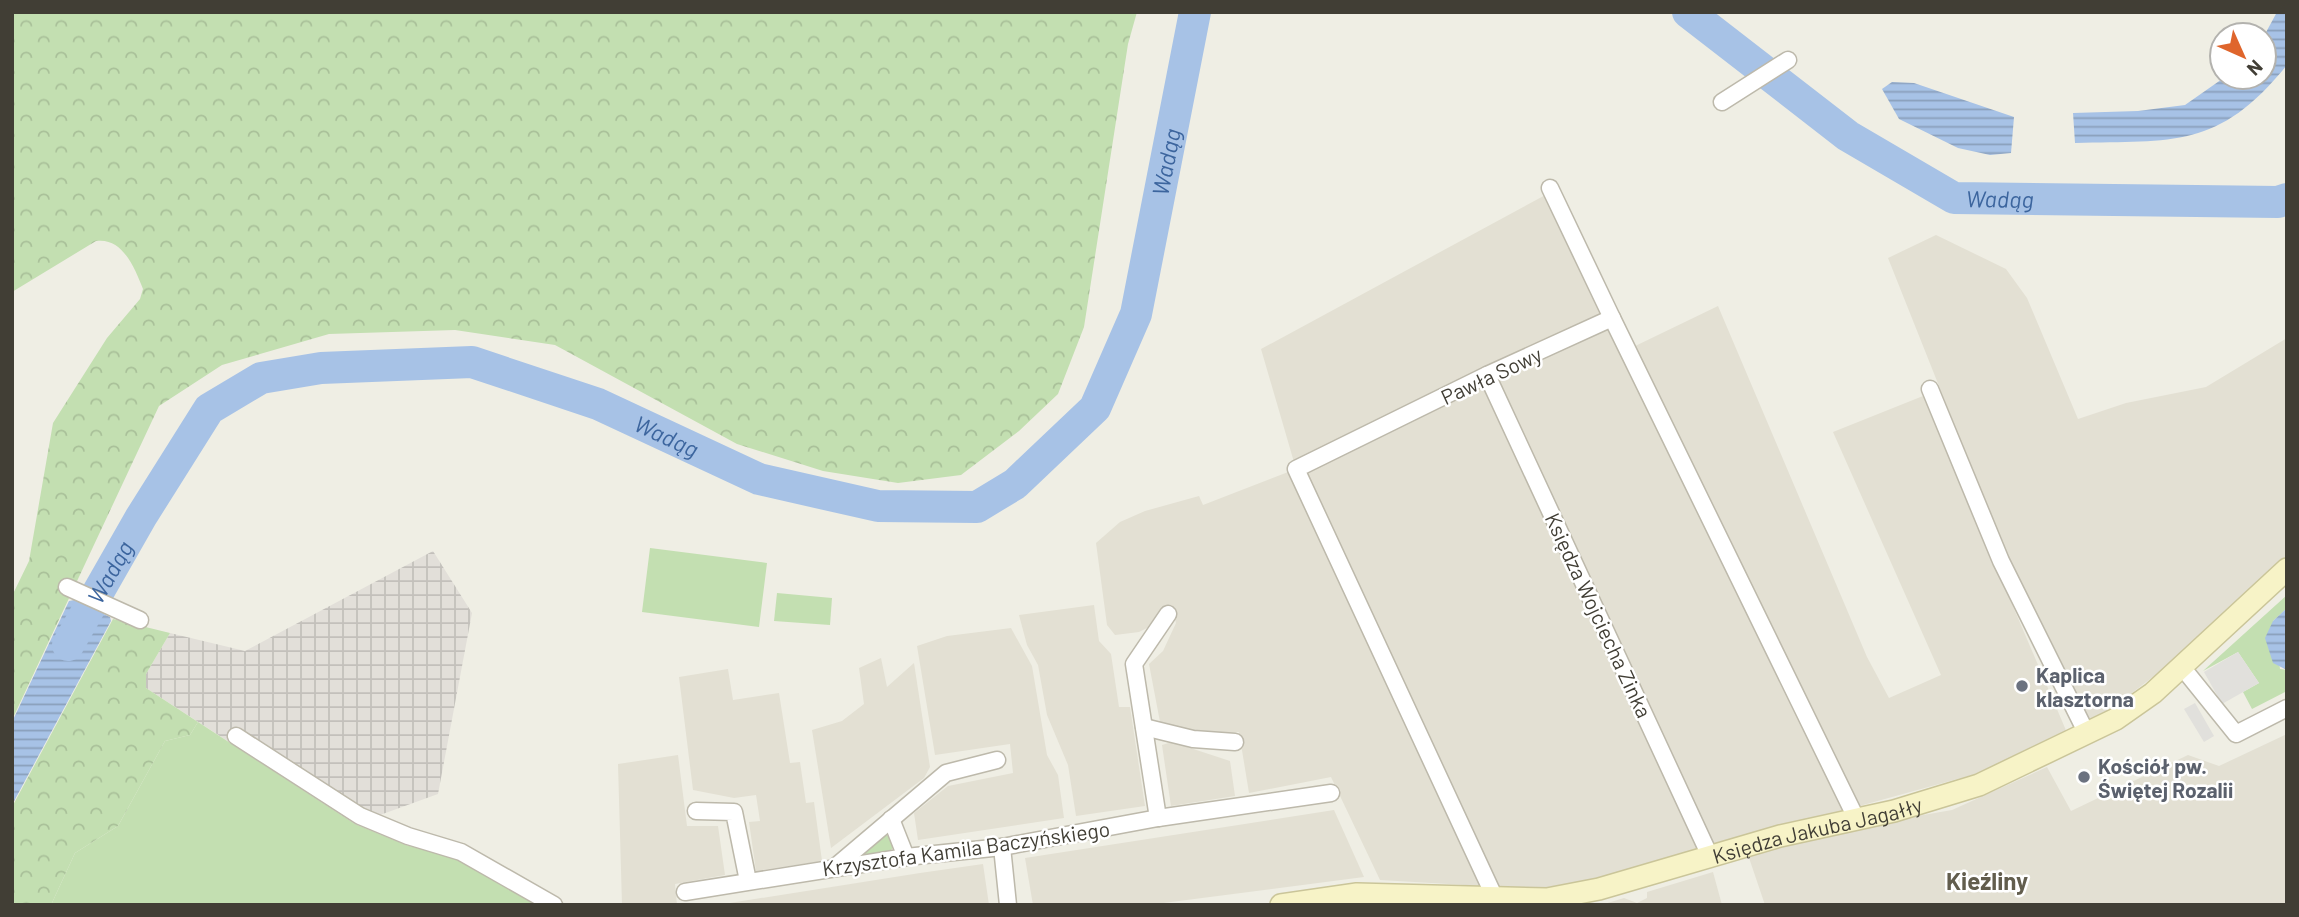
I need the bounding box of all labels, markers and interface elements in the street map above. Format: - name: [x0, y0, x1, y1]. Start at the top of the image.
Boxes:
- north arrow: [2208, 21, 2278, 91]
- text: N: [2243, 56, 2268, 81]
- water label: Wadąg: [1145, 126, 1186, 198]
- water label: Wadąg: [1966, 184, 2034, 213]
- street label: Pawła Sowy: [1437, 341, 1546, 409]
- water label: Wadąg: [630, 409, 703, 463]
- street label: Księdza Wojciecha Zinka: [1541, 509, 1657, 721]
- water label: Wadąg: [81, 536, 139, 608]
- place label: Kaplica klasztorna: [2036, 662, 2134, 711]
- marker: Kaplica klasztorna: [2014, 678, 2030, 694]
- place label: Kościół pw. Świętej Rozalii: [2098, 753, 2233, 802]
- marker: Kościół pw. Świętej Rozalii: [2076, 769, 2092, 785]
- street label: Księdza Jakuba Jagałły: [1709, 791, 1925, 868]
- street label: Krzysztofa Kamila Baczyńskiego: [821, 815, 1111, 881]
- district label: Kieźliny: [1946, 866, 2028, 895]

